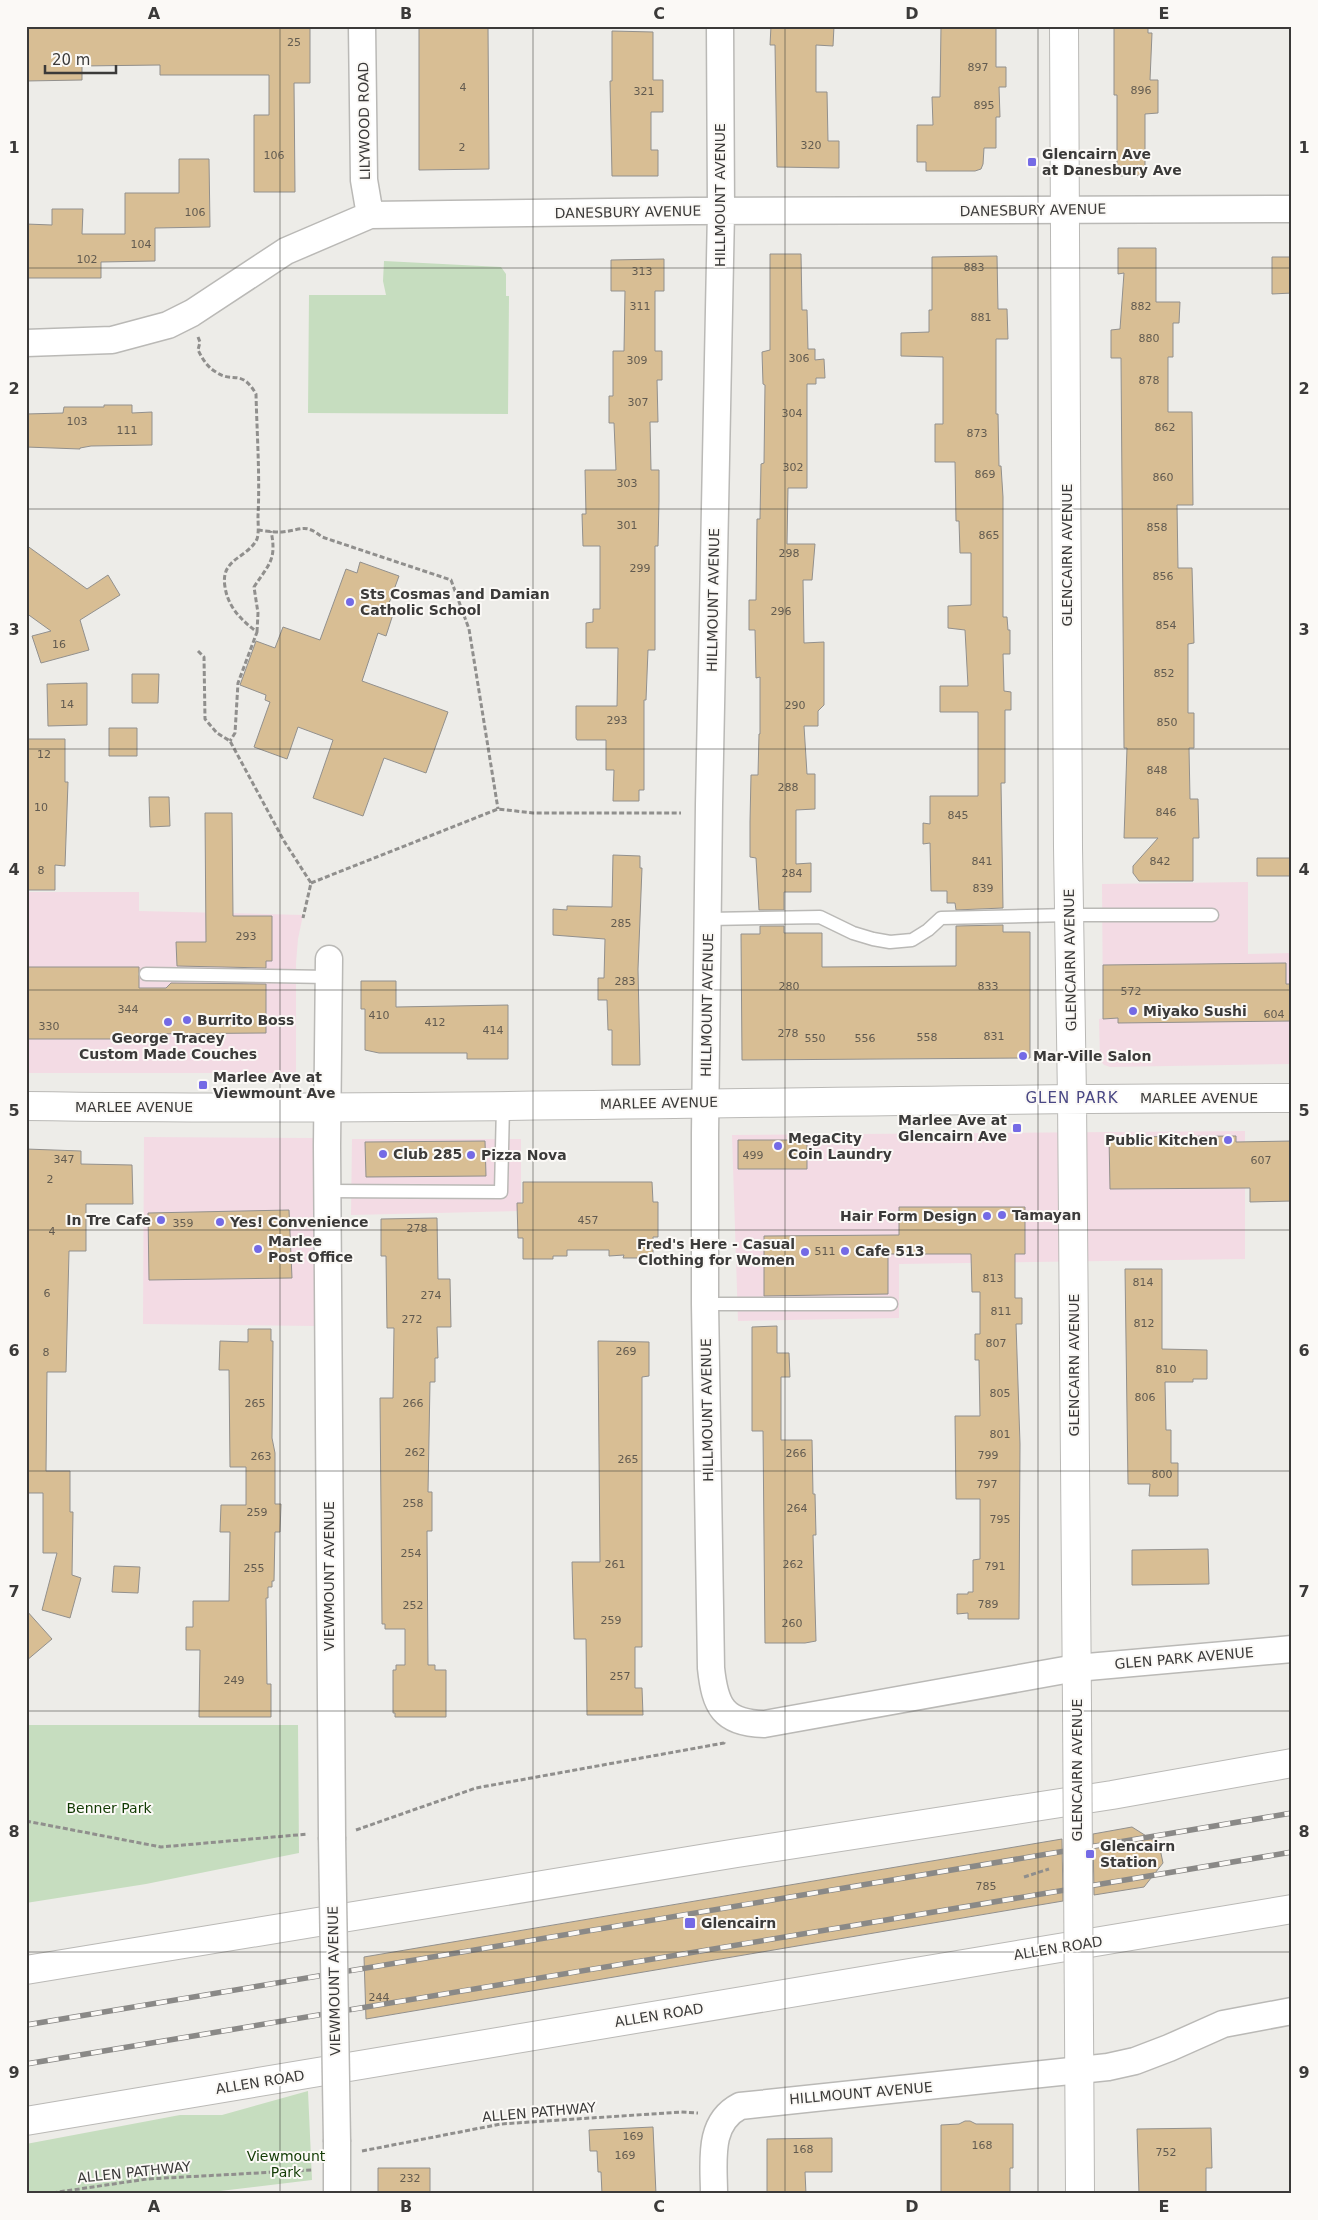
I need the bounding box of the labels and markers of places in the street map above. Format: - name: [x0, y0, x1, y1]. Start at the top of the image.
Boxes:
- place label: Glencairn Ave at Danesbury Ave: [1042, 146, 1182, 178]
- marker: Glencairn Ave at Danesbury Ave: [1026, 156, 1038, 168]
- place label: Sts Cosmas and Damian Catholic School: [360, 586, 550, 618]
- marker: Sts Cosmas and Damian Catholic School: [344, 596, 356, 608]
- place label: Miyako Sushi: [1143, 1003, 1247, 1019]
- marker: Miyako Sushi: [1127, 1005, 1139, 1017]
- place label: Burrito Boss: [197, 1012, 294, 1028]
- marker: Burrito Boss: [181, 1014, 193, 1026]
- marker: George Tracey Custom Made Couches: [162, 1016, 174, 1028]
- place label: George Tracey Custom Made Couches: [79, 1030, 257, 1062]
- place label: Mar-Ville Salon: [1033, 1048, 1151, 1064]
- marker: Mar-Ville Salon: [1017, 1050, 1029, 1062]
- place label: Marlee Ave at Viewmount Ave: [213, 1069, 335, 1101]
- marker: Marlee Ave at Viewmount Ave: [197, 1079, 209, 1091]
- place label: Marlee Ave at Glencairn Ave: [898, 1112, 1007, 1144]
- marker: Marlee Ave at Glencairn Ave: [1011, 1122, 1023, 1134]
- place label: MegaCity Coin Laundry: [788, 1130, 892, 1162]
- place label: Public Kitchen: [1105, 1132, 1218, 1148]
- marker: Public Kitchen: [1222, 1134, 1234, 1146]
- marker: MegaCity Coin Laundry: [772, 1140, 784, 1152]
- place label: Club 285: [393, 1146, 462, 1162]
- place label: Pizza Nova: [481, 1147, 567, 1163]
- marker: Club 285: [377, 1148, 389, 1160]
- marker: Pizza Nova: [465, 1149, 477, 1161]
- place label: Tamayan: [1012, 1207, 1081, 1223]
- place label: Hair Form Design: [840, 1208, 977, 1224]
- marker: Tamayan: [996, 1209, 1008, 1221]
- marker: Hair Form Design: [981, 1210, 993, 1222]
- place label: In Tre Cafe: [66, 1212, 151, 1228]
- marker: In Tre Cafe: [155, 1214, 167, 1226]
- place label: Yes! Convenience: [229, 1214, 368, 1230]
- marker: Yes! Convenience: [214, 1216, 226, 1228]
- place label: Marlee Post Office: [268, 1233, 353, 1265]
- place label: Fred's Here - Casual Clothing for Women: [637, 1236, 795, 1268]
- marker: Marlee Post Office: [252, 1243, 264, 1255]
- place label: Cafe 513: [855, 1243, 924, 1259]
- marker: Cafe 513: [839, 1245, 851, 1257]
- marker: Fred's Here - Casual Clothing for Women: [799, 1246, 811, 1258]
- place label: Glencairn Station: [1100, 1838, 1175, 1870]
- marker: Glencairn Station: [1084, 1848, 1096, 1860]
- place label: Glencairn: [701, 1915, 776, 1931]
- marker: Glencairn: [683, 1916, 697, 1930]

